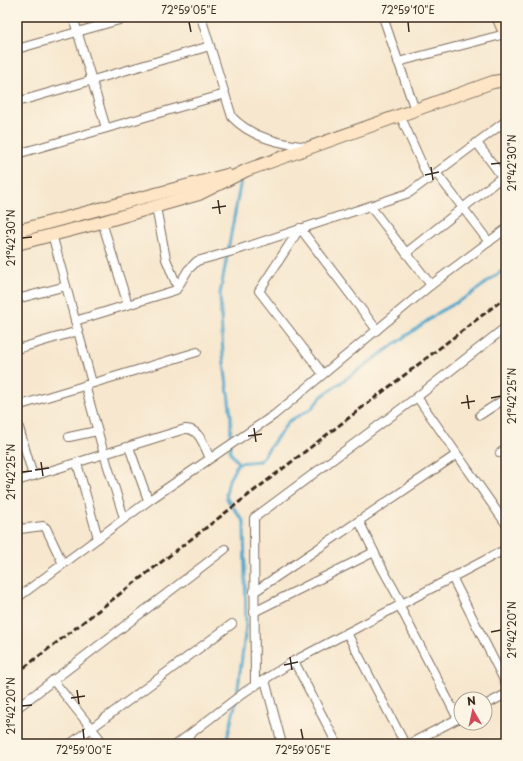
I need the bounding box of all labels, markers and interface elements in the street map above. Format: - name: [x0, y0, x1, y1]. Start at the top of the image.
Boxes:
- text: 72°59'05"E: [161, 2, 217, 17]
- text: 72°59'10"E: [381, 2, 435, 17]
- text: 21°42'30"N: [504, 134, 519, 192]
- text: 21°42'30"N: [3, 209, 18, 267]
- text: 21°42'25"N: [504, 368, 519, 424]
- text: 21°42'25"N: [3, 444, 18, 500]
- text: 21°42'20"N: [504, 601, 519, 659]
- text: 21°42'20"N: [3, 677, 18, 735]
- north arrow: [453, 691, 493, 731]
- text: N: [466, 692, 477, 710]
- text: 72°59'00"E: [56, 742, 112, 757]
- text: 72°59'05"E: [275, 742, 331, 757]

